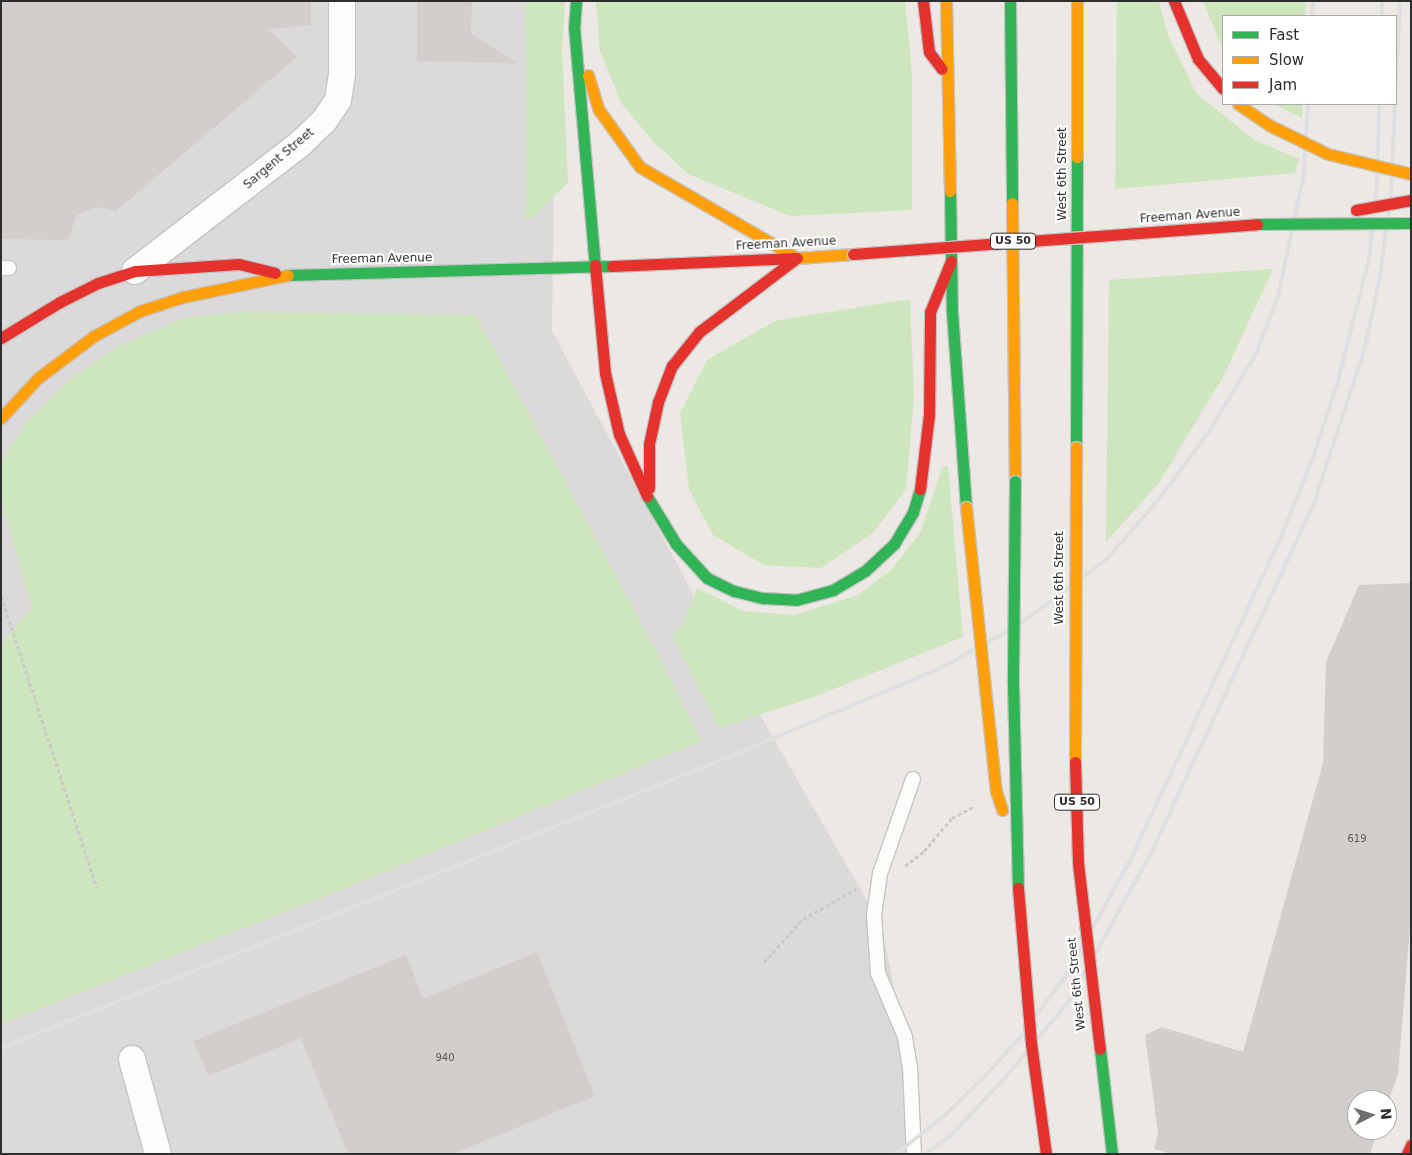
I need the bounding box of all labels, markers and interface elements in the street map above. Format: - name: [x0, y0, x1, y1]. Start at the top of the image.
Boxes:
- legend: [1222, 15, 1397, 105]
- text: Fast: [1269, 26, 1299, 44]
- text: Slow: [1269, 51, 1304, 69]
- text: Jam: [1269, 76, 1297, 94]
- street label: Sargent Street: [241, 125, 317, 193]
- street label: West 6th Street: [1056, 127, 1070, 221]
- street label: Freeman Avenue: [1139, 205, 1241, 227]
- road number: US 50: [989, 232, 1037, 250]
- street label: Freeman Avenue: [735, 234, 837, 254]
- street label: Freeman Avenue: [332, 251, 432, 267]
- street label: West 6th Street: [1053, 531, 1067, 625]
- road number: US 50: [1053, 794, 1101, 810]
- house number: 619: [1347, 833, 1367, 845]
- street label: West 6th Street: [1065, 937, 1089, 1031]
- house number: 940: [435, 1052, 455, 1064]
- north arrow: [1347, 1090, 1397, 1140]
- text: N: [1377, 1107, 1394, 1120]

